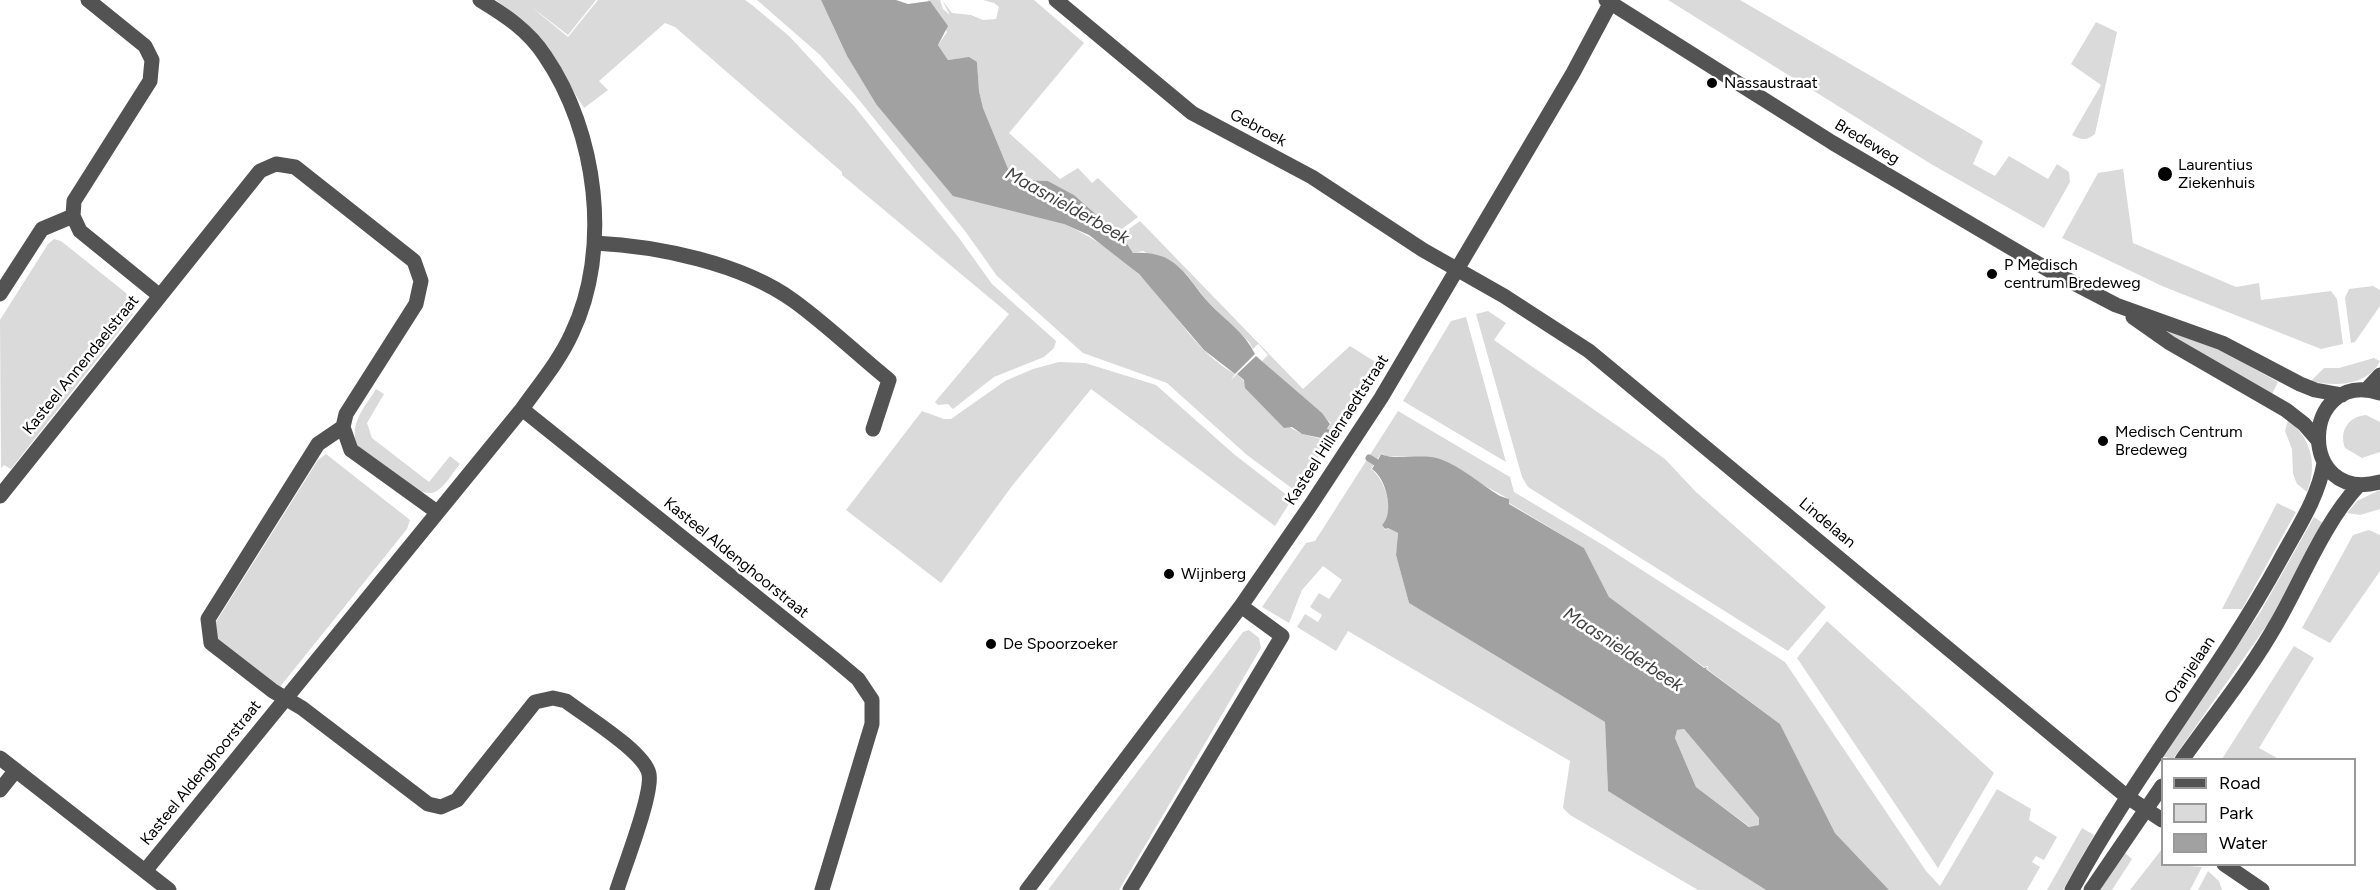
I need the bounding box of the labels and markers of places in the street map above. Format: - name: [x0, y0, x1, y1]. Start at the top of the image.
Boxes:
- place label: Nassaustraat: [1724, 73, 1818, 93]
- marker: Nassaustraat: [1705, 76, 1719, 90]
- place label: Laurentius Ziekenhuis: [2178, 155, 2255, 193]
- marker: Laurentius Ziekenhuis: [2156, 165, 2174, 183]
- place label: P Medisch centrum Bredeweg: [2004, 255, 2141, 293]
- marker: P Medisch centrum Bredeweg: [1985, 267, 1999, 281]
- place label: Medisch Centrum Bredeweg: [2115, 422, 2243, 460]
- marker: Medisch Centrum Bredeweg: [2096, 434, 2110, 448]
- place label: Wijnberg: [1181, 564, 1246, 584]
- marker: Wijnberg: [1162, 567, 1176, 581]
- place label: De Spoorzoeker: [1003, 634, 1118, 654]
- marker: De Spoorzoeker: [984, 637, 998, 651]

